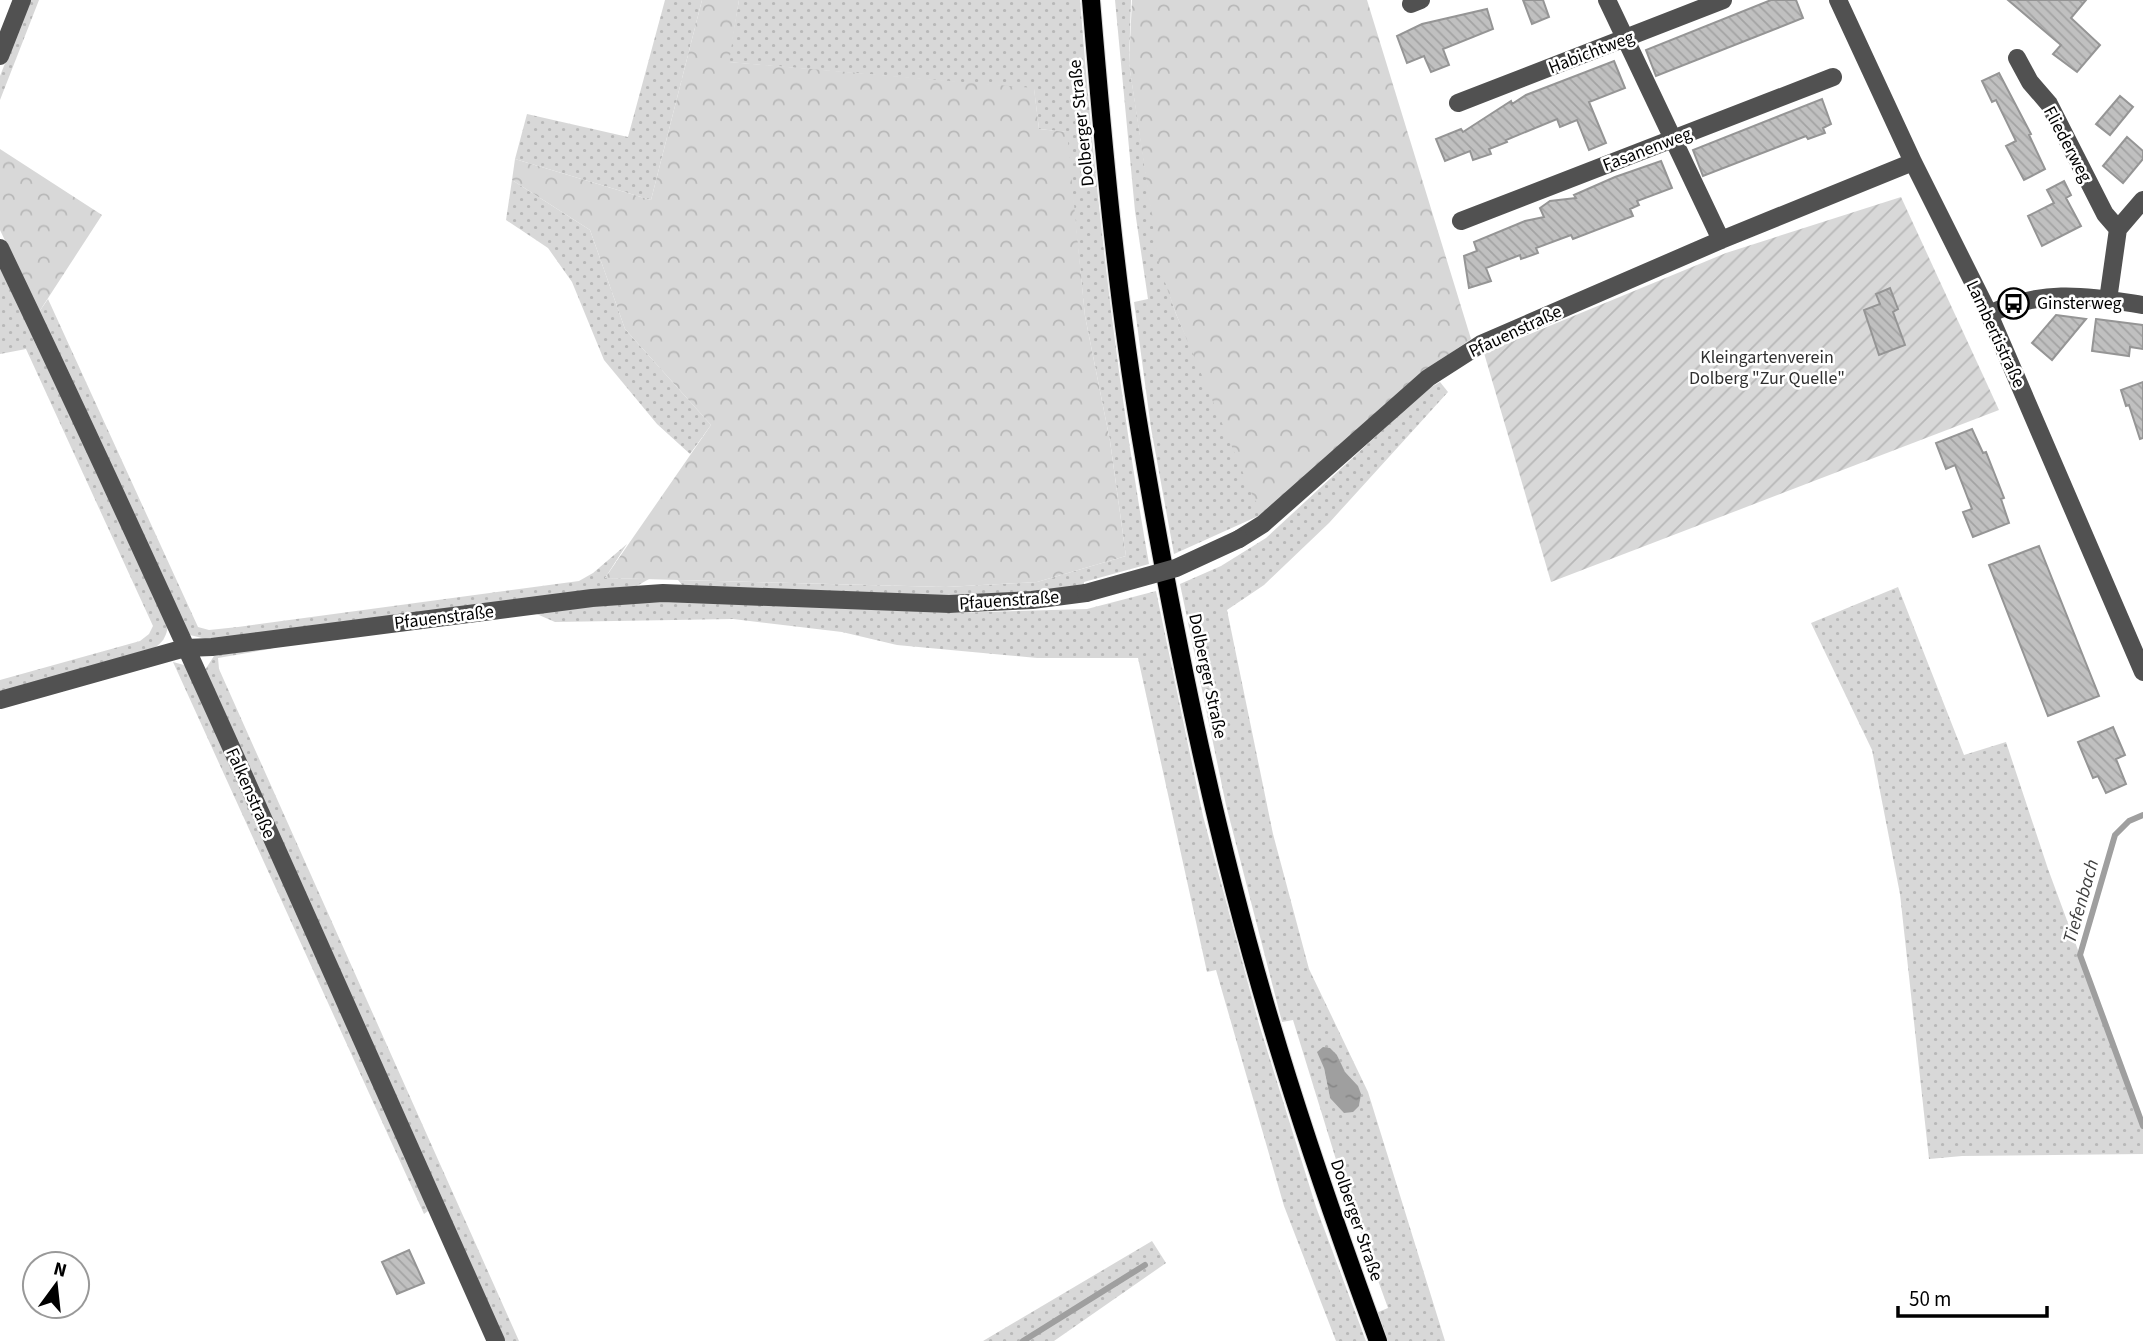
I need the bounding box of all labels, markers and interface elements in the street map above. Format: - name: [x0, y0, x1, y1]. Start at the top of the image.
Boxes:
- street label: Habichtweg: [1545, 25, 1638, 80]
- street label: Dolberger Straße: [1062, 58, 1101, 188]
- street label: Fliederweg: [2037, 102, 2098, 187]
- street label: Fasanenweg: [1599, 121, 1695, 178]
- street label: Lambertistraße: [1960, 276, 2031, 392]
- bus stop icon: Ginsterweg: [1997, 286, 2031, 320]
- place label: Ginsterweg: [2037, 291, 2122, 316]
- street label: Pfauenstraße: [1465, 299, 1566, 364]
- park label: Kleingartenverein Dolberg "Zur Quelle": [1689, 345, 1845, 391]
- street label: Pfauenstraße: [958, 585, 1060, 616]
- street label: Pfauenstraße: [393, 599, 495, 636]
- street label: Dolberger Straße: [1182, 611, 1233, 741]
- street label: Falkenstraße: [219, 744, 282, 843]
- water label: Tiefenbach: [2057, 856, 2106, 947]
- street label: Dolberger Straße: [1324, 1156, 1389, 1285]
- north arrow: [21, 1250, 91, 1320]
- text: N: [50, 1255, 70, 1285]
- scale bar: [1898, 1274, 2047, 1318]
- text: 50 m: [1909, 1284, 1951, 1314]

